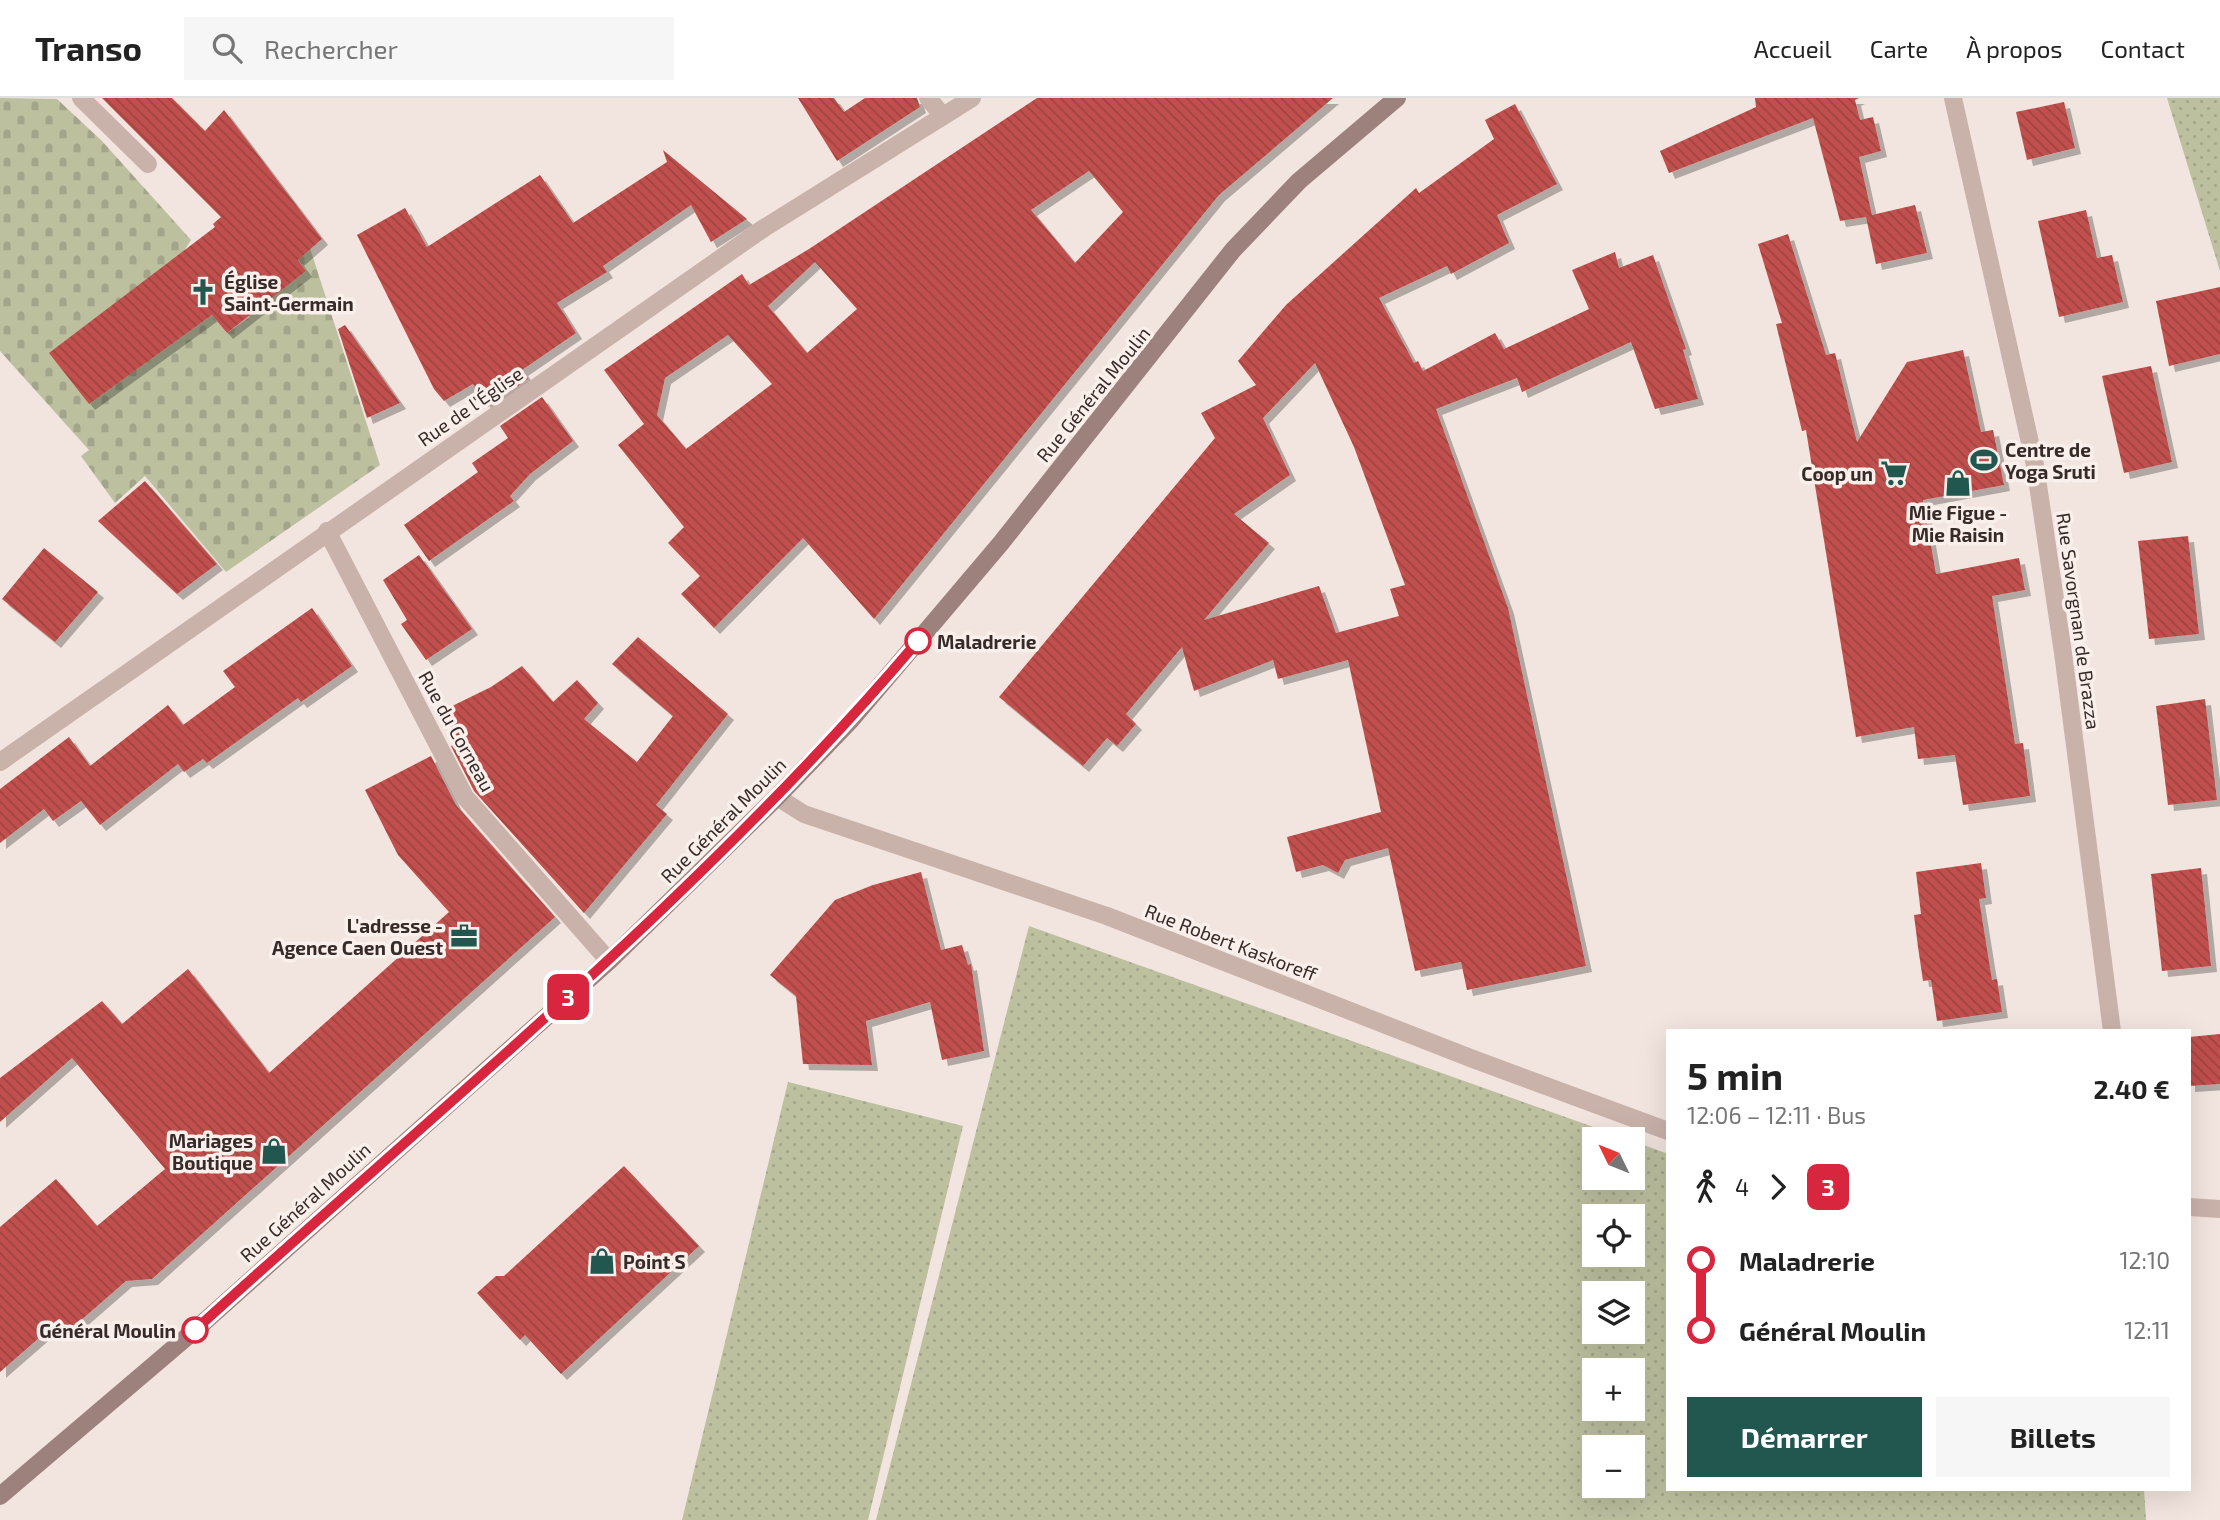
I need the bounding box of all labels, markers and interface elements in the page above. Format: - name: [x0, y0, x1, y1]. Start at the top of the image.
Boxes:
- search box: [184, 17, 674, 80]
- text: Transo: [35, 28, 142, 68]
- icon: search: [208, 29, 246, 67]
- text: Rechercher: [264, 33, 398, 64]
- text: Accueil: [1754, 34, 1832, 63]
- text: Carte: [1870, 34, 1928, 63]
- text: À propos: [1966, 34, 2063, 63]
- text: Contact: [2101, 34, 2185, 63]
- place label: Église Saint-Germain: [224, 269, 354, 315]
- church icon: Église Saint-Germain: [188, 277, 218, 307]
- street label: Rue Général Moulin: [1031, 322, 1155, 466]
- street label: Rue de l'Église: [413, 361, 527, 451]
- place label: Centre de Yoga Sruti: [2005, 438, 2096, 483]
- sports icon: Centre de Yoga Sruti: [1969, 445, 1999, 475]
- supermarket icon: Coop un: [1879, 458, 1909, 488]
- place label: Coop un: [1801, 462, 1873, 485]
- shop icon: Mie Figue - Mie Raisin: [1943, 468, 1973, 498]
- place label: Mie Figue - Mie Raisin: [1909, 501, 2007, 546]
- street label: Rue Savorgnan de Brazza: [2052, 511, 2106, 731]
- marker: Maladrerie: [905, 628, 931, 654]
- place label: Maladrerie: [937, 630, 1037, 653]
- street label: Rue du Corneau: [414, 667, 500, 795]
- street label: Rue Général Moulin: [656, 753, 790, 887]
- street label: Rue Robert Kaskoreff: [1142, 899, 1321, 986]
- place label: L'adresse - Agence Caen Ouest: [272, 914, 443, 959]
- office icon: L'adresse - Agence Caen Ouest: [449, 921, 479, 951]
- line badge: 3: [545, 974, 591, 1020]
- text: 3: [561, 982, 575, 1011]
- text: 5 min: [1687, 1052, 1783, 1098]
- text: 2.40 €: [2093, 1073, 2170, 1104]
- text: 12:06 – 12:11 · Bus: [1687, 1101, 1866, 1129]
- north arrow: [1582, 1127, 1645, 1190]
- map controls: [1582, 1127, 1645, 1498]
- place label: Mariages Boutique: [169, 1129, 253, 1174]
- shop icon: Mariages Boutique: [259, 1136, 289, 1166]
- street label: Rue Général Moulin: [235, 1137, 375, 1267]
- icon: walk: [1687, 1168, 1725, 1206]
- icon: forward: [1759, 1168, 1797, 1206]
- text: 3: [1821, 1172, 1835, 1201]
- text: 4: [1735, 1173, 1749, 1201]
- button: locate: [1582, 1204, 1645, 1267]
- text: Maladrerie: [1739, 1245, 1875, 1276]
- shop icon: Point S: [587, 1246, 617, 1276]
- text: 12:10: [2119, 1246, 2170, 1274]
- place label: Point S: [623, 1250, 686, 1273]
- button: layers: [1582, 1281, 1645, 1344]
- text: Général Moulin: [1739, 1315, 1926, 1346]
- text: 12:11: [2124, 1316, 2170, 1344]
- marker: Général Moulin: [182, 1317, 208, 1343]
- place label: Général Moulin: [39, 1319, 176, 1342]
- button: +: [1582, 1358, 1645, 1421]
- button: Démarrer: [1687, 1397, 1922, 1477]
- button: Billets: [1936, 1397, 2170, 1477]
- button: −: [1582, 1435, 1645, 1498]

